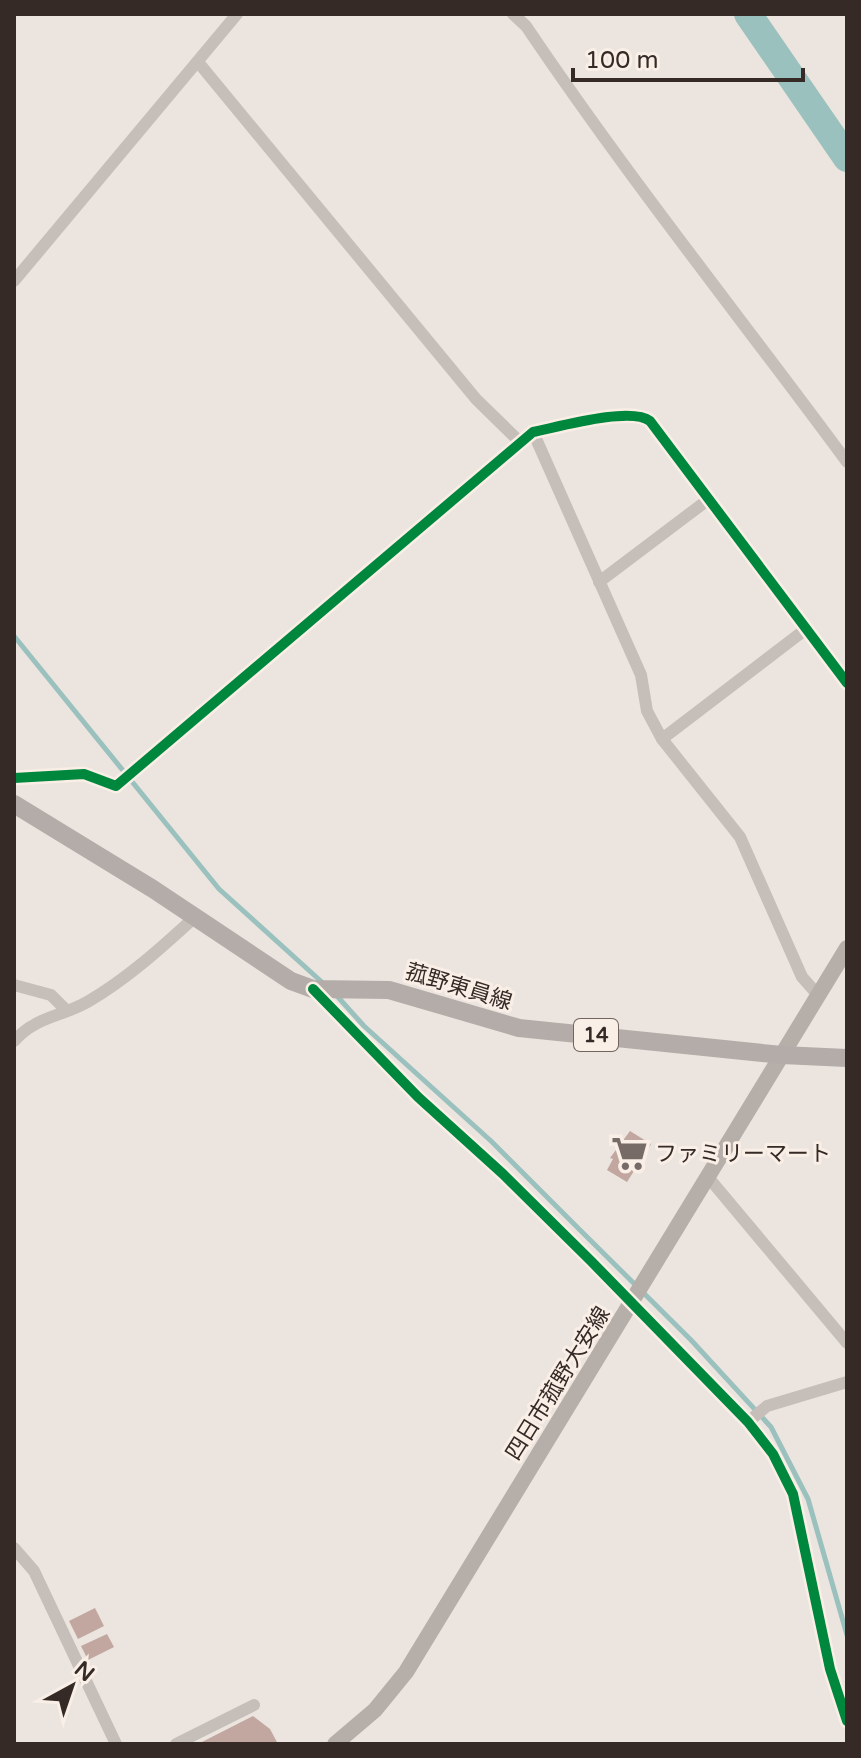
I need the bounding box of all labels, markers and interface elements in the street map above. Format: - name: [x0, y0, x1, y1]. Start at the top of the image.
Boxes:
- scale bar: [573, 32, 803, 82]
- text: 100 m: [585, 46, 659, 75]
- street label: 菰野東員線: [402, 958, 515, 1015]
- road number: 14: [574, 1019, 618, 1051]
- supermarket icon: ファミリーマート: [610, 1134, 648, 1172]
- place label: ファミリーマート: [655, 1141, 831, 1167]
- street label: 四日市菰野大安線: [500, 1302, 616, 1465]
- north arrow: [32, 1646, 112, 1726]
- text: N: [69, 1656, 99, 1687]

